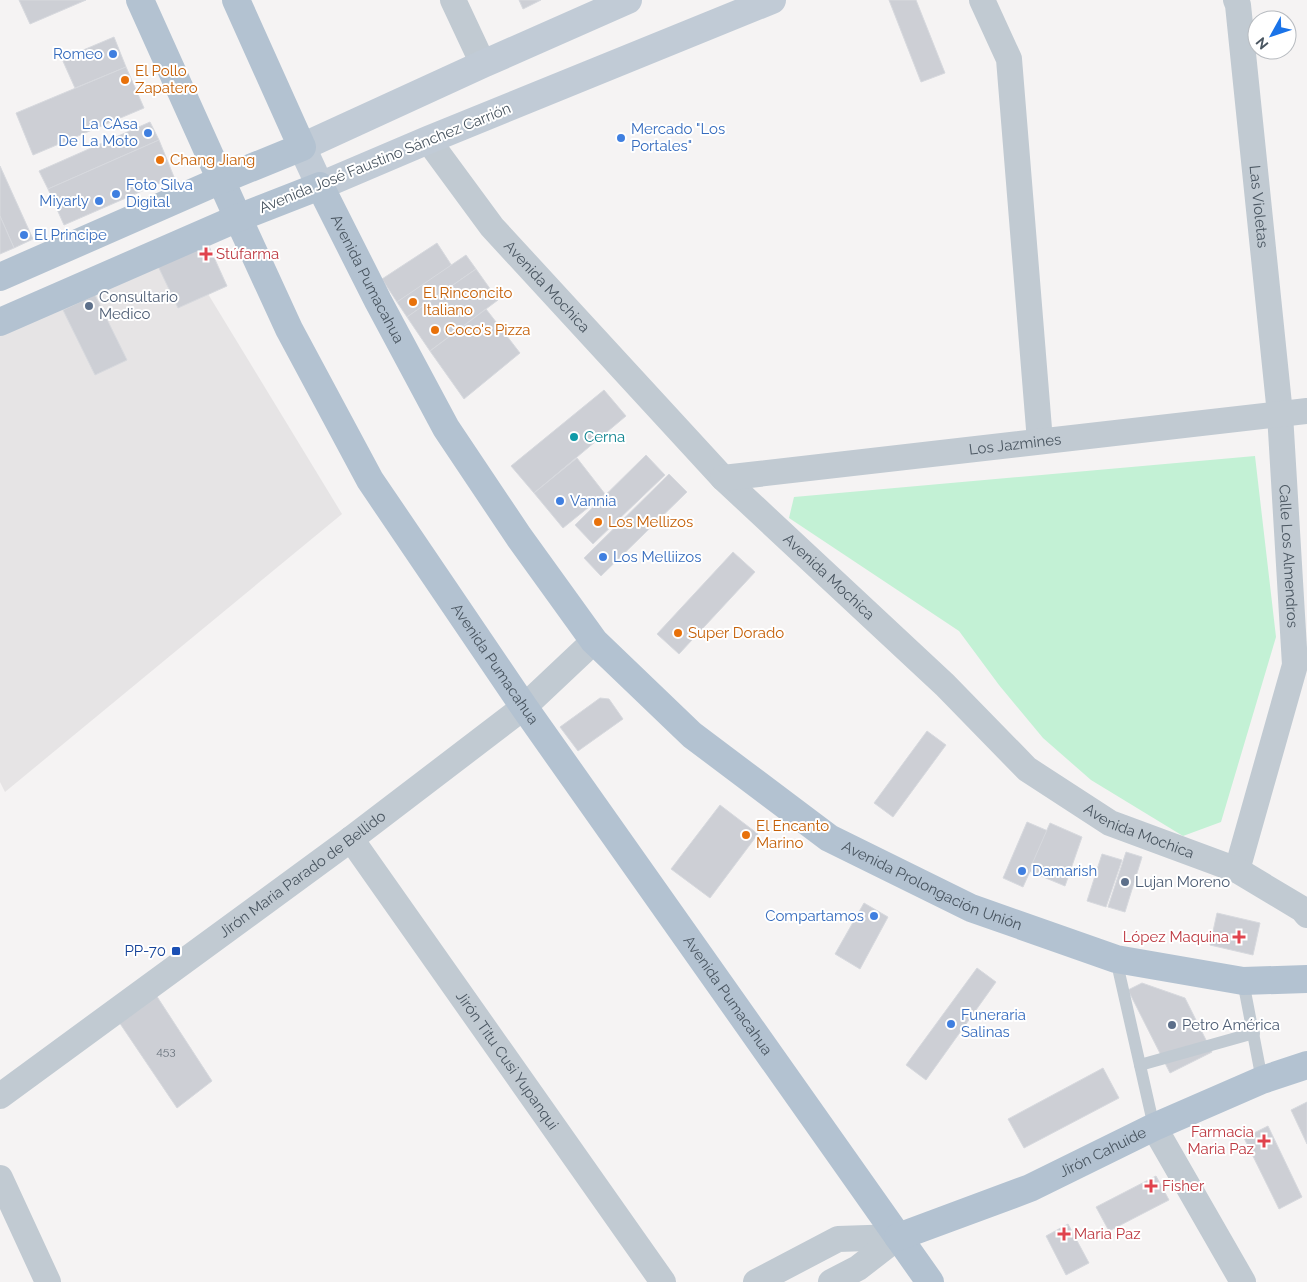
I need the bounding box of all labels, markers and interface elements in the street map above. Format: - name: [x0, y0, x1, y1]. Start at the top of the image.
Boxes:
- north arrow: [1247, 10, 1297, 60]
- text: N: [1252, 34, 1272, 53]
- place label: Romeo: [53, 45, 103, 63]
- marker: Romeo: [107, 48, 119, 60]
- place label: El Pollo Zapatero: [135, 62, 198, 97]
- marker: El Pollo Zapatero: [119, 74, 131, 86]
- street label: Avenida José Faustino Sánchez Carrión: [257, 99, 513, 217]
- place label: La CAsa De La Moto: [58, 115, 138, 150]
- place label: Mercado "Los Portales": [631, 120, 725, 155]
- marker: La CAsa De La Moto: [142, 127, 154, 139]
- marker: Mercado "Los Portales": [615, 132, 627, 144]
- place label: Chang Jiang: [170, 151, 255, 169]
- marker: Chang Jiang: [154, 154, 166, 166]
- street label: Las Violetas: [1245, 164, 1272, 249]
- place label: Foto Silva Digital: [126, 176, 193, 211]
- marker: Foto Silva Digital: [110, 188, 122, 200]
- place label: Miyarly: [39, 192, 89, 210]
- marker: Miyarly: [93, 195, 105, 207]
- street label: Avenida Pumacahua: [327, 212, 408, 346]
- place label: El Principe: [34, 226, 107, 244]
- marker: El Principe: [18, 229, 30, 241]
- street label: Avenida Mochica: [500, 237, 594, 336]
- place label: Stúfarma: [216, 245, 279, 263]
- marker: Stúfarma: [200, 248, 212, 260]
- place label: El Rinconcito Italiano: [423, 284, 513, 319]
- place label: Consultario Medico: [99, 288, 178, 323]
- marker: El Rinconcito Italiano: [407, 296, 419, 308]
- marker: Consultario Medico: [83, 300, 95, 312]
- place label: Coco's Pizza: [445, 321, 530, 339]
- marker: Coco's Pizza: [429, 324, 441, 336]
- place label: Cerna: [584, 428, 625, 446]
- street label: Los Jazmines: [968, 430, 1062, 459]
- marker: Cerna: [568, 431, 580, 443]
- street label: Calle Los Almendros: [1275, 484, 1302, 628]
- place label: Vannia: [570, 492, 617, 510]
- marker: Vannia: [554, 495, 566, 507]
- place label: Los Mellizos: [608, 513, 693, 531]
- marker: Los Mellizos: [592, 516, 604, 528]
- street label: Avenida Mochica: [780, 530, 878, 624]
- place label: Los Melliizos: [613, 548, 702, 566]
- marker: Los Melliizos: [597, 551, 609, 563]
- street label: Avenida Pumacahua: [448, 600, 542, 728]
- place label: Super Dorado: [688, 624, 784, 642]
- marker: Super Dorado: [672, 627, 684, 639]
- street label: Avenida Mochica: [1081, 800, 1197, 862]
- street label: Jirón Maria Parado de Bellido: [216, 807, 389, 942]
- place label: El Encanto Marino: [756, 817, 829, 852]
- marker: El Encanto Marino: [740, 829, 752, 841]
- street label: Avenida Prolongación Unión: [839, 837, 1025, 934]
- place label: Damarish: [1032, 862, 1097, 880]
- marker: Damarish: [1016, 865, 1028, 877]
- place label: Lujan Moreno: [1135, 873, 1230, 891]
- marker: Lujan Moreno: [1119, 876, 1131, 888]
- place label: Compartamos: [765, 907, 864, 925]
- marker: Compartamos: [868, 910, 880, 922]
- place label: López Maquina: [1123, 928, 1229, 946]
- marker: López Maquina: [1233, 931, 1245, 943]
- street label: Avenida Pumacahua: [679, 932, 776, 1059]
- place label: PP-70: [125, 942, 166, 960]
- marker: PP-70: [170, 945, 182, 957]
- street label: Jirón Titu Cusi Yupanqui: [452, 988, 562, 1133]
- place label: Funeraria Salinas: [961, 1006, 1026, 1041]
- place label: Petro América: [1182, 1016, 1280, 1034]
- marker: Funeraria Salinas: [945, 1018, 957, 1030]
- marker: Petro América: [1166, 1019, 1178, 1031]
- house number: 453: [156, 1044, 176, 1058]
- street label: Jirón Cahuide: [1056, 1123, 1149, 1181]
- place label: Farmacia Maria Paz: [1187, 1123, 1254, 1158]
- marker: Farmacia Maria Paz: [1258, 1135, 1270, 1147]
- place label: Fisher: [1162, 1177, 1205, 1195]
- marker: Fisher: [1144, 1179, 1158, 1193]
- place label: Maria Paz: [1074, 1225, 1141, 1243]
- marker: Maria Paz: [1058, 1228, 1070, 1240]

